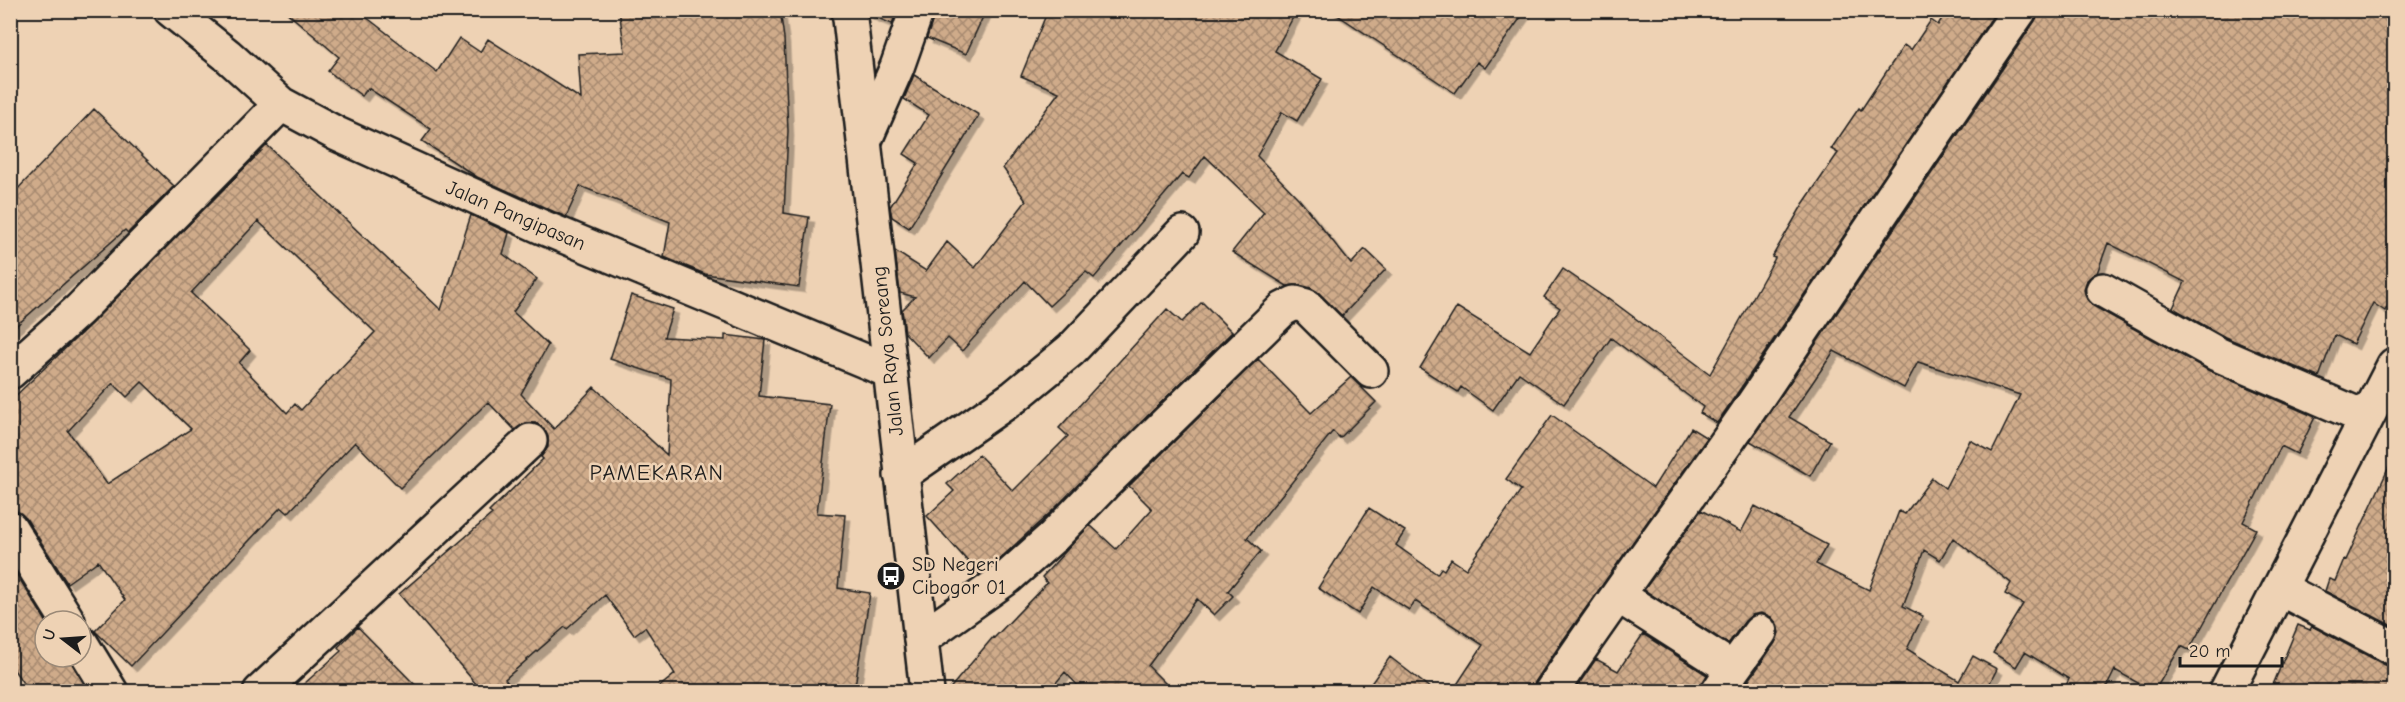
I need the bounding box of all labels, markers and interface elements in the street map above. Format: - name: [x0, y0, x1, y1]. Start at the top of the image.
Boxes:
- street label: Jalan Pangipasan: [443, 176, 589, 255]
- street label: Jalan Raya Soreang: [867, 265, 908, 437]
- district label: PAMEKARAN: [590, 460, 724, 486]
- place label: SD Negeri Cibogor 01: [912, 553, 1006, 599]
- bus stop icon: SD Negeri Cibogor 01: [875, 560, 907, 592]
- north arrow: [33, 609, 93, 669]
- text: U: [39, 627, 60, 643]
- scale bar: [2180, 630, 2282, 668]
- text: 20 m: [2189, 641, 2230, 662]

